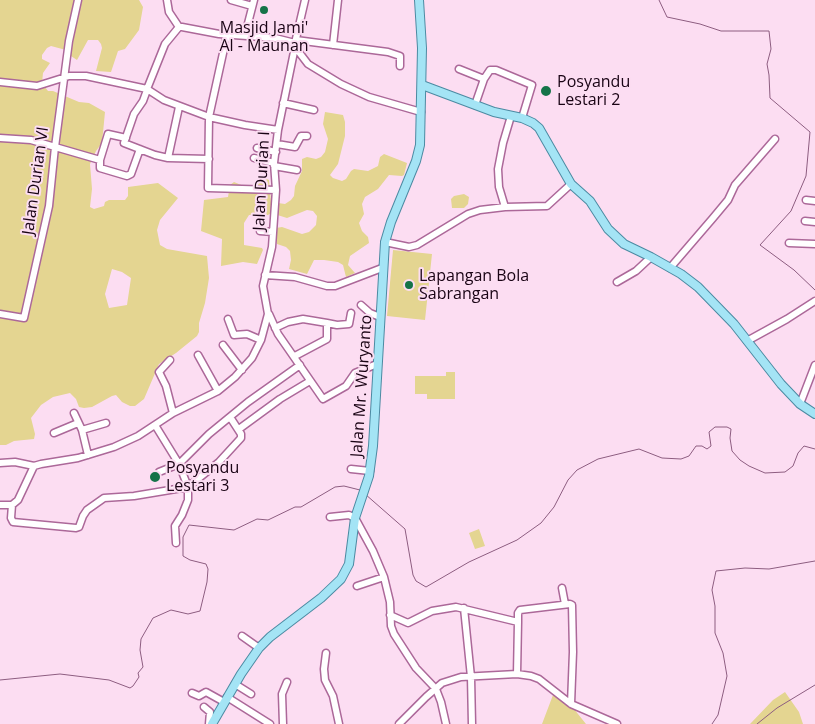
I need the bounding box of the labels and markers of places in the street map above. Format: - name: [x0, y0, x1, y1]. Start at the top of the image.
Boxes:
- marker: Masjid Jami' Al - Maunan: [258, 4, 270, 16]
- place label: Masjid Jami' Al - Maunan: [219, 18, 309, 56]
- place label: Posyandu Lestari 2: [557, 72, 630, 110]
- marker: Posyandu Lestari 2: [539, 84, 553, 98]
- place label: Lapangan Bola Sabrangan: [419, 266, 529, 304]
- marker: Lapangan Bola Sabrangan: [403, 279, 415, 291]
- place label: Posyandu Lestari 3: [166, 458, 239, 496]
- marker: Posyandu Lestari 3: [148, 470, 162, 484]

